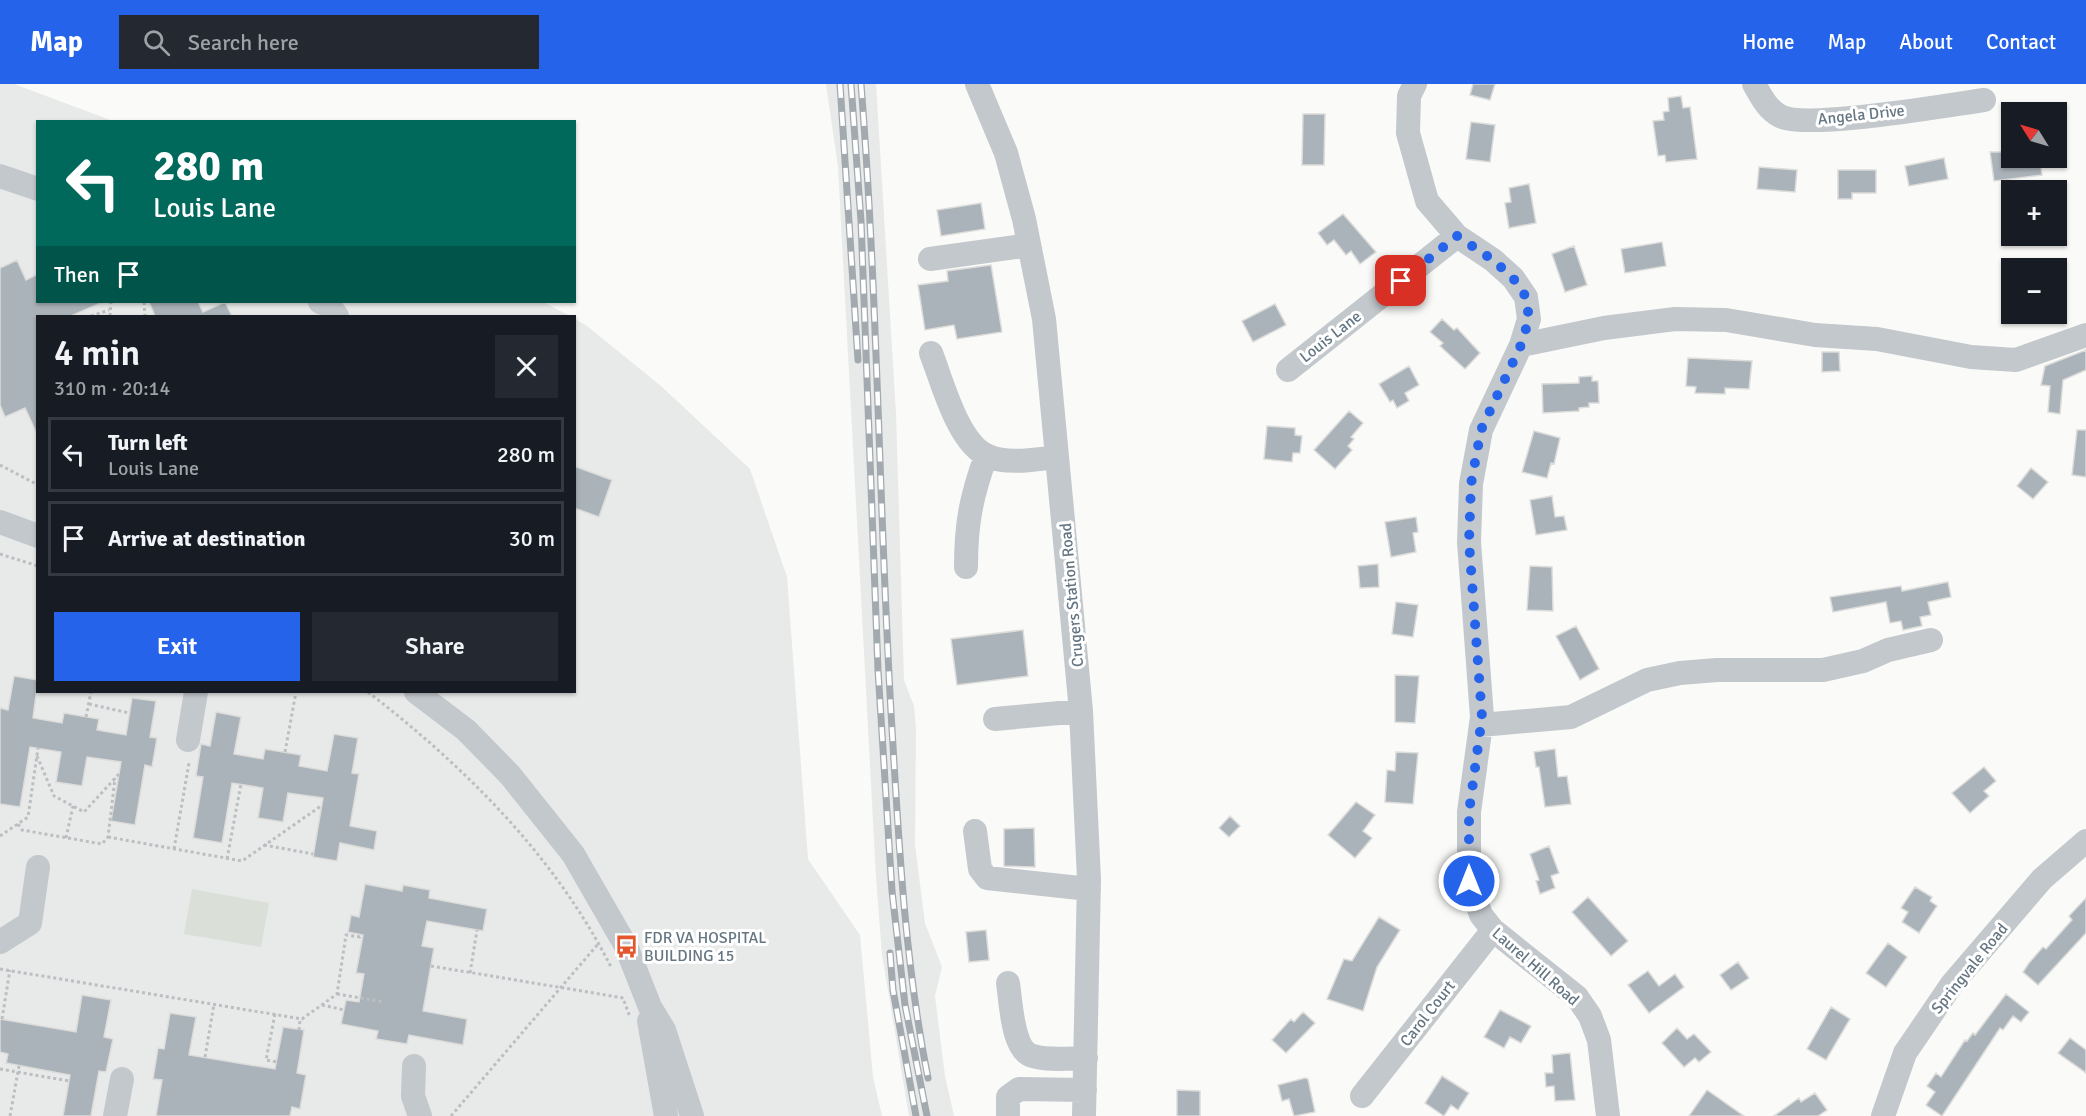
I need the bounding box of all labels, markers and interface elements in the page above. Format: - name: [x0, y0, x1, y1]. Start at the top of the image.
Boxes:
- search box: [119, 15, 539, 69]
- text: Map: [30, 25, 83, 59]
- icon: search: [140, 26, 173, 59]
- text: Search here: [188, 29, 299, 56]
- text: Home: [1742, 29, 1795, 55]
- text: Map: [1828, 29, 1866, 55]
- text: About: [1899, 29, 1953, 55]
- text: Contact: [1986, 29, 2056, 55]
- street label: Angela Drive: [1817, 100, 1905, 129]
- north arrow: [2001, 102, 2067, 168]
- map controls: [2001, 102, 2067, 324]
- text: 280 m: [153, 141, 264, 192]
- icon: left: [54, 144, 132, 222]
- button: +: [2001, 180, 2067, 246]
- text: Louis Lane: [153, 192, 276, 225]
- pin: [1375, 255, 1426, 306]
- icon: arrive: [112, 258, 145, 291]
- button: −: [2001, 258, 2067, 324]
- text: Then: [54, 261, 100, 288]
- icon: arrive: [1384, 264, 1417, 297]
- street label: Louis Lane: [1296, 306, 1365, 367]
- text: 4 min: [54, 331, 140, 376]
- button: close: [495, 335, 558, 398]
- text: 310 m · 20:14: [54, 376, 170, 401]
- text: Turn left: [108, 429, 188, 456]
- icon: left: [57, 438, 90, 471]
- text: 280 m: [497, 441, 555, 468]
- text: Louis Lane: [108, 456, 199, 481]
- icon: arrive: [57, 522, 90, 555]
- street label: Crugers Station Road: [1056, 522, 1088, 668]
- text: Arrive at destination: [108, 525, 305, 552]
- text: 30 m: [509, 525, 555, 552]
- button: Exit: [54, 612, 300, 681]
- button: Share: [312, 612, 558, 681]
- position arrow: [1437, 849, 1501, 913]
- street label: Springvale Road: [1927, 919, 2012, 1018]
- street label: Laurel Hill Road: [1488, 923, 1583, 1010]
- place label: FDR VA HOSPITAL BUILDING 15: [644, 928, 766, 966]
- bus stop icon: FDR VA HOSPITAL BUILDING 15: [613, 933, 639, 959]
- street label: Carol Court: [1396, 976, 1460, 1051]

